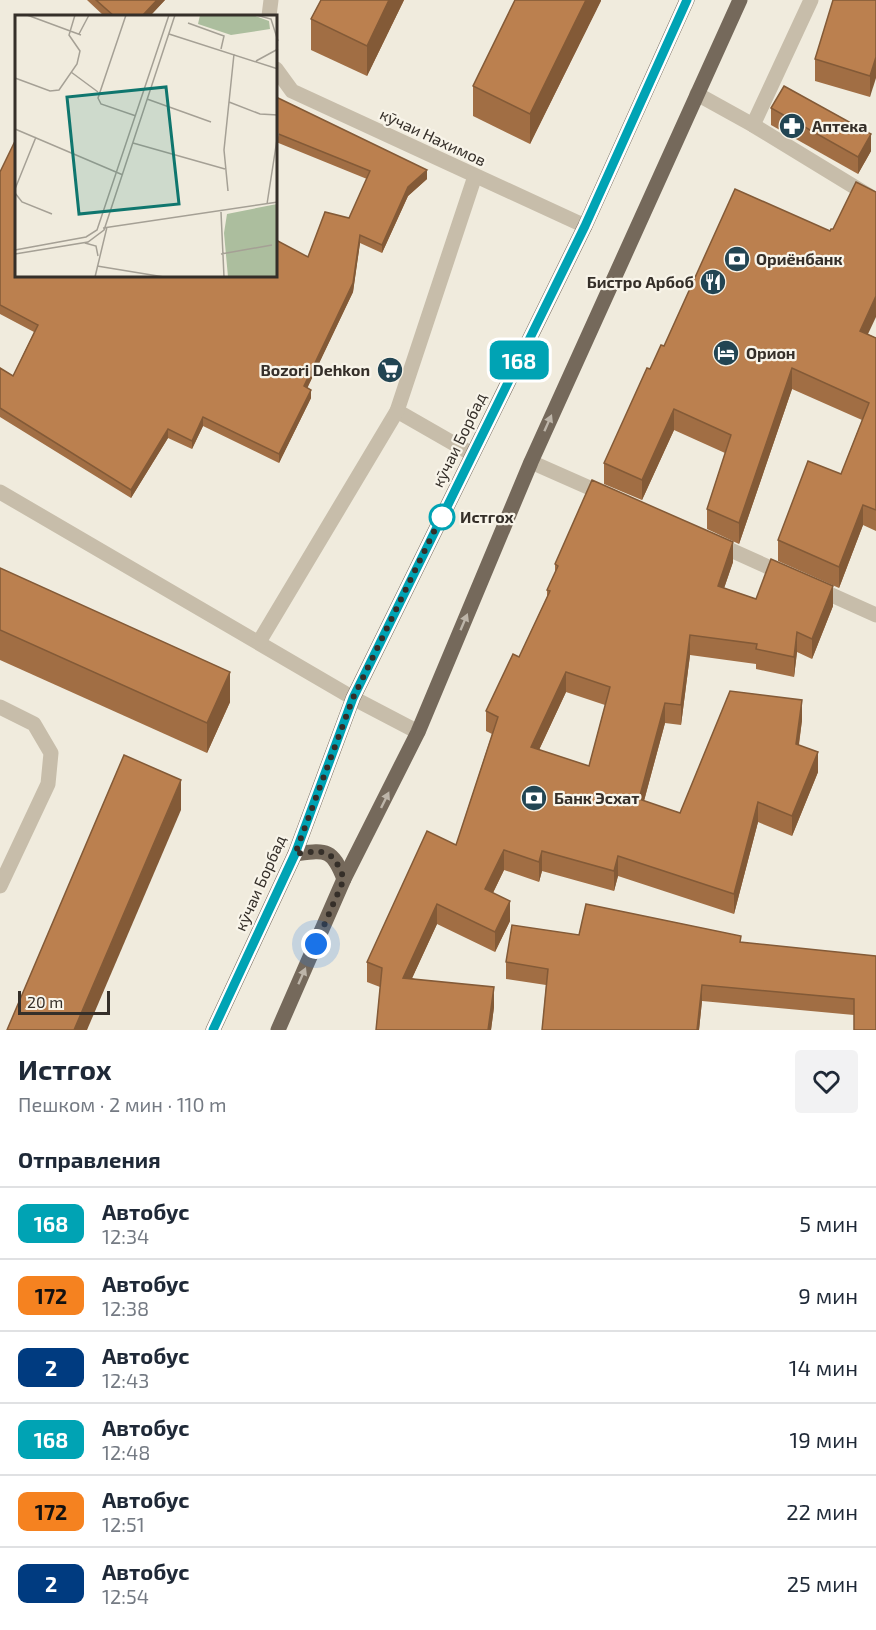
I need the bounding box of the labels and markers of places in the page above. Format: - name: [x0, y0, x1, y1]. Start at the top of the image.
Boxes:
- pharmacy icon: Аптека: [777, 111, 807, 141]
- place label: Аптека: [812, 116, 867, 135]
- bank icon: Ориёнбанк: [722, 244, 752, 274]
- place label: Ориёнбанк: [756, 249, 843, 268]
- restaurant icon: Бистро Арбоб: [698, 267, 728, 297]
- place label: Бистро Арбоб: [587, 272, 694, 291]
- hotel icon: Орион: [711, 338, 741, 368]
- place label: Орион: [746, 343, 796, 362]
- supermarket icon: Bozori Dehkon: [375, 355, 405, 385]
- place label: Bozori Dehkon: [261, 360, 370, 379]
- marker: Истгох: [429, 504, 455, 530]
- place label: Истгох: [460, 507, 514, 526]
- bank icon: Банк Эсхат: [519, 783, 549, 813]
- place label: Банк Эсхат: [554, 788, 639, 807]

